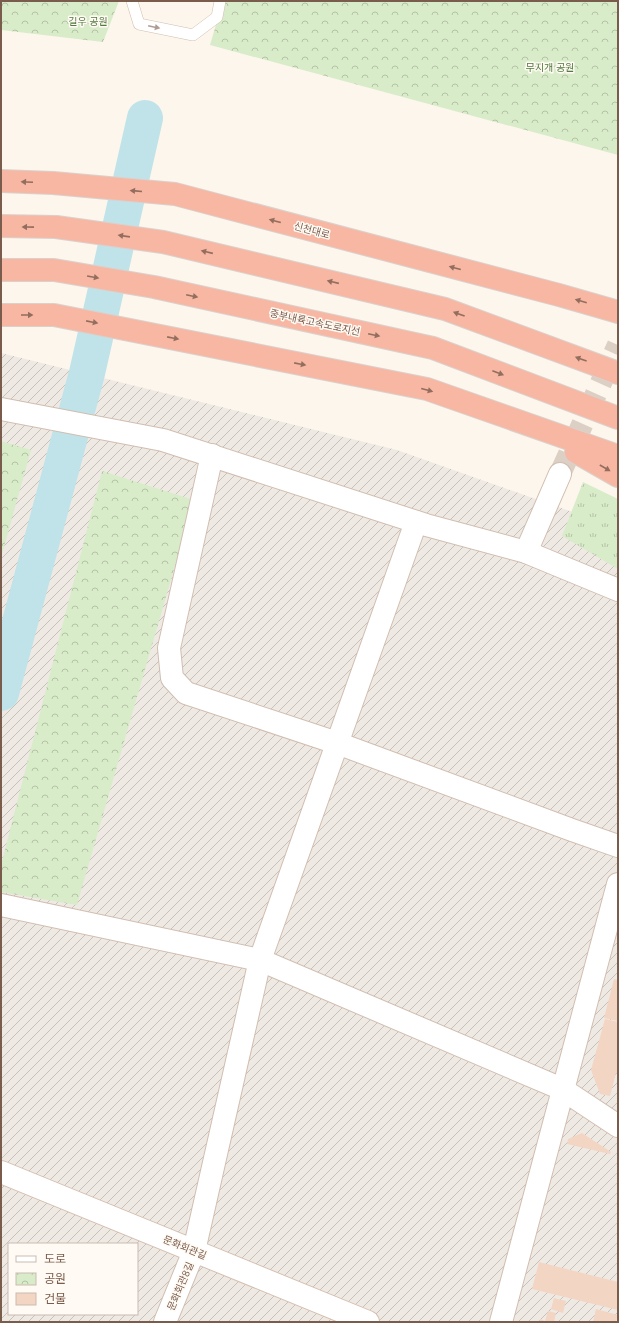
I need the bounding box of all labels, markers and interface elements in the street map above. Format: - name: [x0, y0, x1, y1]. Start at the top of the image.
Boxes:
- park label: 길우 공원: [68, 14, 108, 28]
- one-way arrow: [148, 24, 160, 30]
- park label: 무지개 공원: [526, 60, 574, 74]
- one-way arrow: [21, 178, 33, 185]
- one-way arrow: [130, 187, 142, 194]
- one-way arrow: [269, 217, 281, 223]
- street label: 신천대로: [292, 218, 332, 242]
- one-way arrow: [21, 224, 34, 230]
- one-way arrow: [118, 233, 130, 239]
- one-way arrow: [201, 249, 213, 255]
- one-way arrow: [449, 264, 461, 270]
- one-way arrow: [87, 274, 99, 280]
- one-way arrow: [327, 279, 340, 285]
- one-way arrow: [186, 293, 198, 299]
- one-way arrow: [575, 298, 587, 304]
- street label: 중부내륙고속도로지선: [269, 306, 361, 338]
- one-way arrow: [453, 311, 465, 317]
- one-way arrow: [21, 312, 34, 318]
- one-way arrow: [86, 320, 98, 326]
- one-way arrow: [368, 333, 380, 339]
- one-way arrow: [166, 335, 179, 341]
- one-way arrow: [575, 356, 587, 362]
- one-way arrow: [294, 361, 306, 367]
- one-way arrow: [493, 370, 505, 376]
- one-way arrow: [421, 387, 434, 393]
- one-way arrow: [599, 465, 611, 472]
- street label: 문화회관길: [161, 1232, 209, 1262]
- legend: [8, 1243, 138, 1315]
- text: 도로: [44, 1250, 66, 1267]
- street label: 문화회관8길: [163, 1259, 197, 1313]
- text: 공원: [44, 1270, 66, 1287]
- text: 건물: [44, 1290, 66, 1307]

